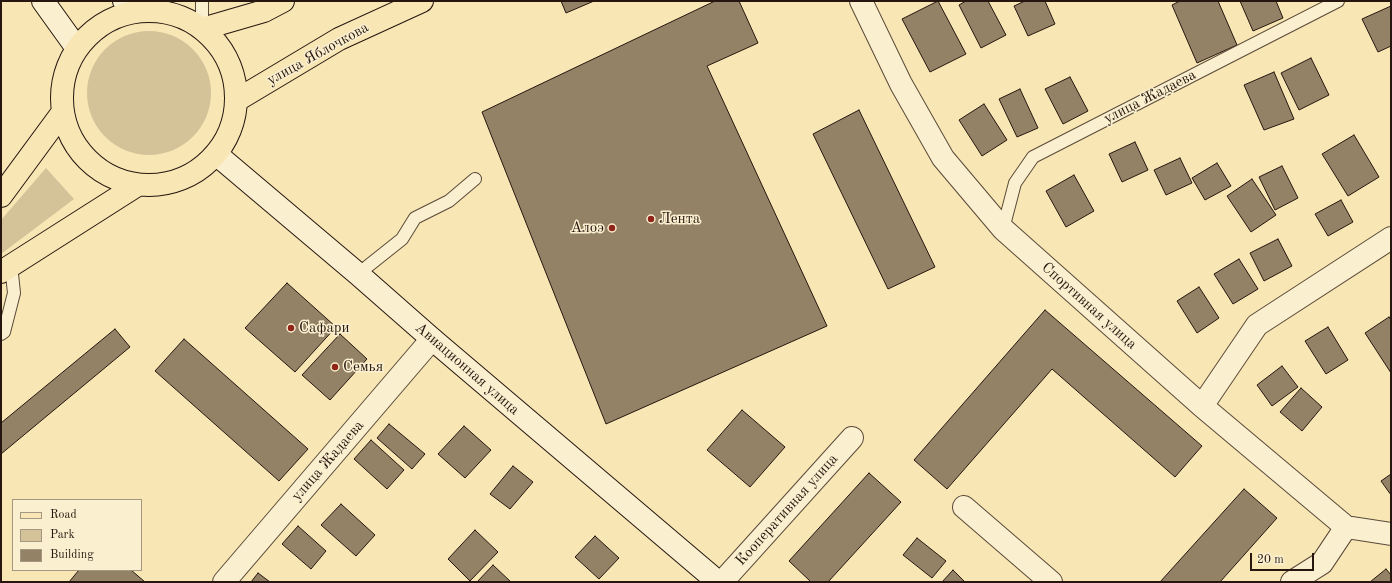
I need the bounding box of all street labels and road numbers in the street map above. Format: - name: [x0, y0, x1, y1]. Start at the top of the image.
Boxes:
- street label: улица Яблочкова: [264, 19, 372, 89]
- street label: улица Жадаева: [1101, 66, 1199, 128]
- street label: Спортивная улица: [1038, 259, 1140, 353]
- street label: Авиационная улица: [411, 319, 523, 419]
- street label: улица Жадаева: [288, 417, 368, 505]
- street label: Кооперативная улица: [732, 450, 842, 570]

